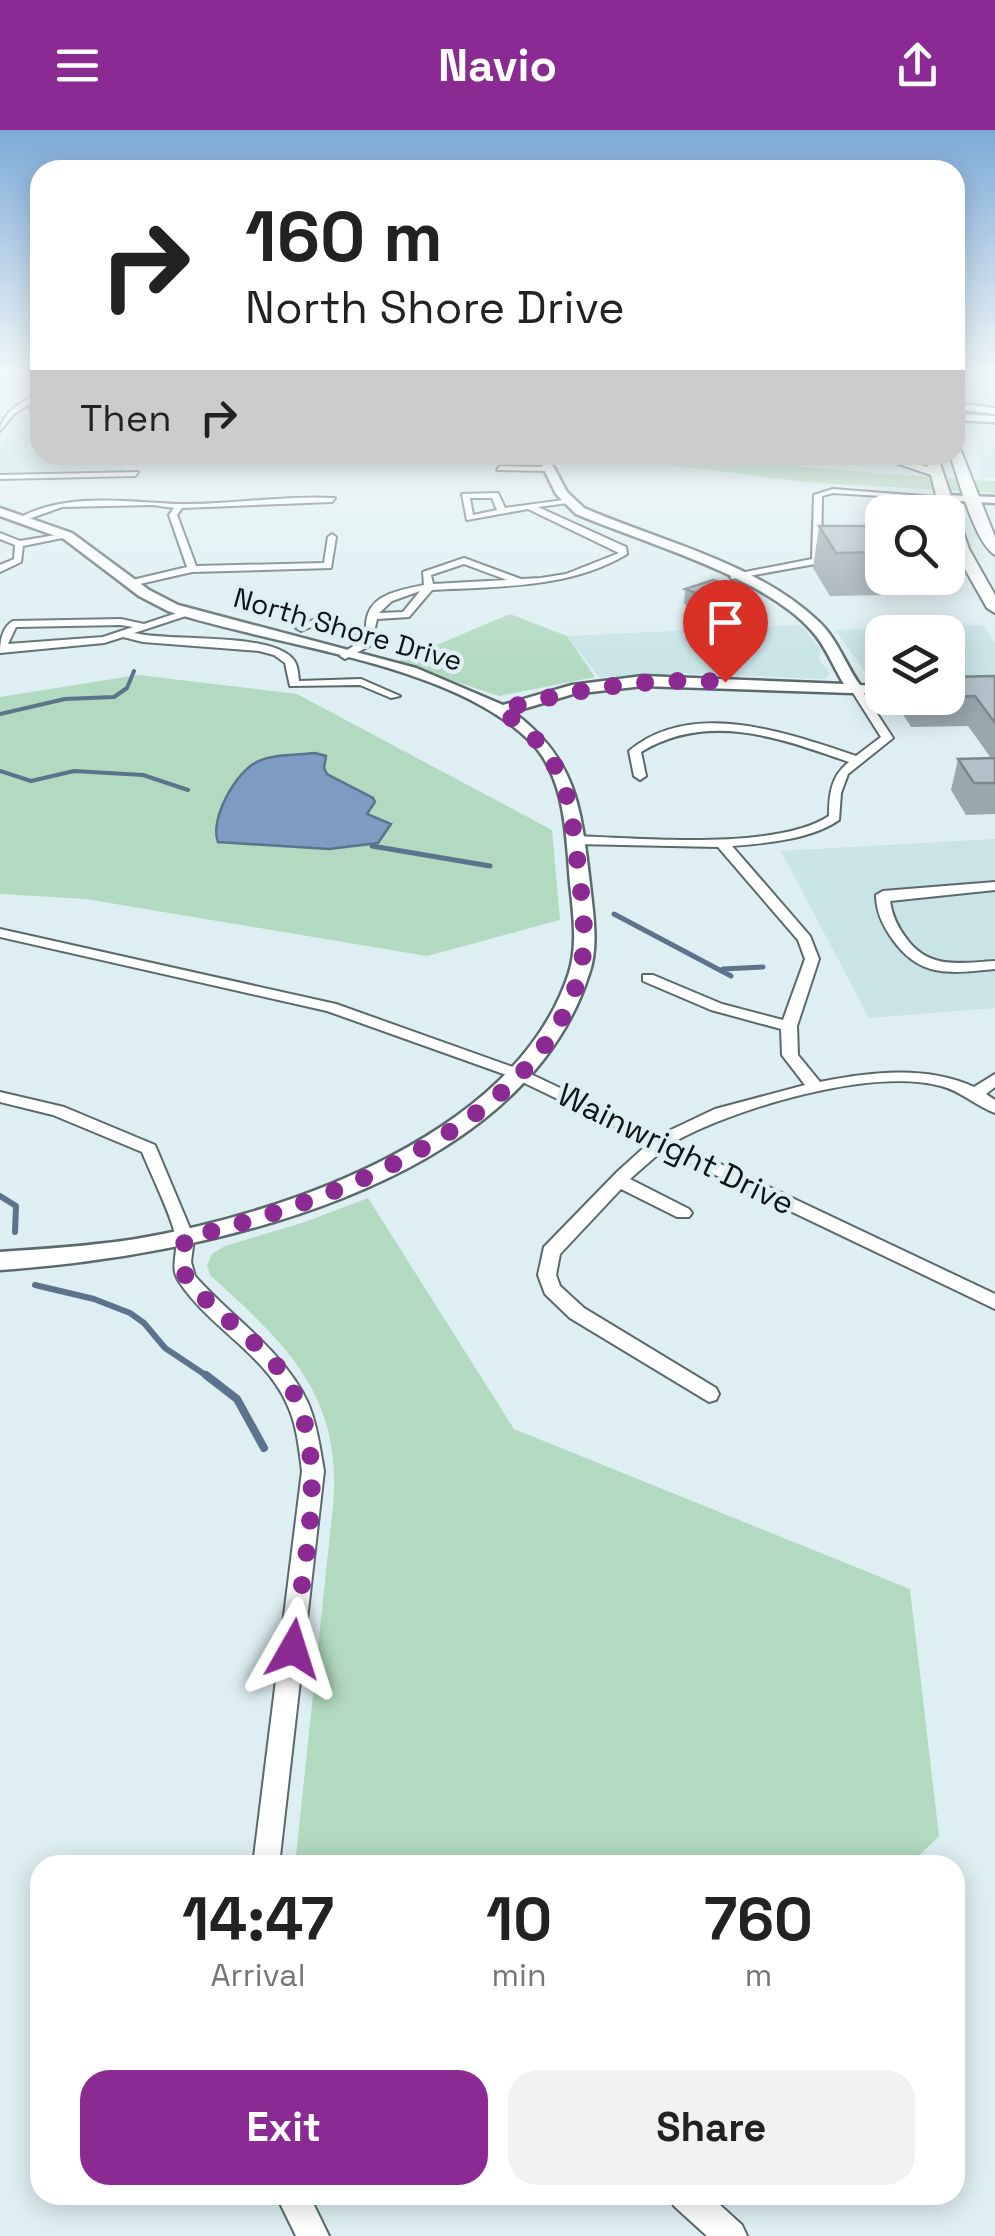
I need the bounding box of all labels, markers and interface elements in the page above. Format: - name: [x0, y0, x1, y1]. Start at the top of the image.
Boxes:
- text: Navio: [438, 37, 557, 94]
- icon: menu: [50, 38, 105, 93]
- icon: share: [890, 38, 945, 93]
- text: 160 m: [245, 192, 443, 281]
- icon: right: [80, 200, 210, 330]
- text: North Shore Drive: [245, 279, 625, 336]
- icon: right: [191, 390, 246, 445]
- text: Then: [80, 394, 171, 442]
- map controls: [865, 495, 965, 715]
- button: search: [865, 495, 965, 595]
- street label: North Shore Drive: [230, 579, 466, 679]
- pin: [683, 580, 768, 683]
- icon: arrive: [698, 595, 753, 650]
- button: layers: [865, 615, 965, 715]
- street label: Wainwright Drive: [551, 1074, 801, 1224]
- position arrow: [241, 1597, 345, 1701]
- text: 14:47: [182, 1881, 334, 1958]
- text: 10: [486, 1881, 552, 1958]
- text: 760: [704, 1881, 813, 1958]
- text: Arrival: [210, 1955, 306, 1995]
- text: min: [492, 1955, 547, 1995]
- text: m: [745, 1955, 772, 1995]
- button: Exit: [80, 2070, 488, 2185]
- button: Share: [508, 2070, 915, 2185]

